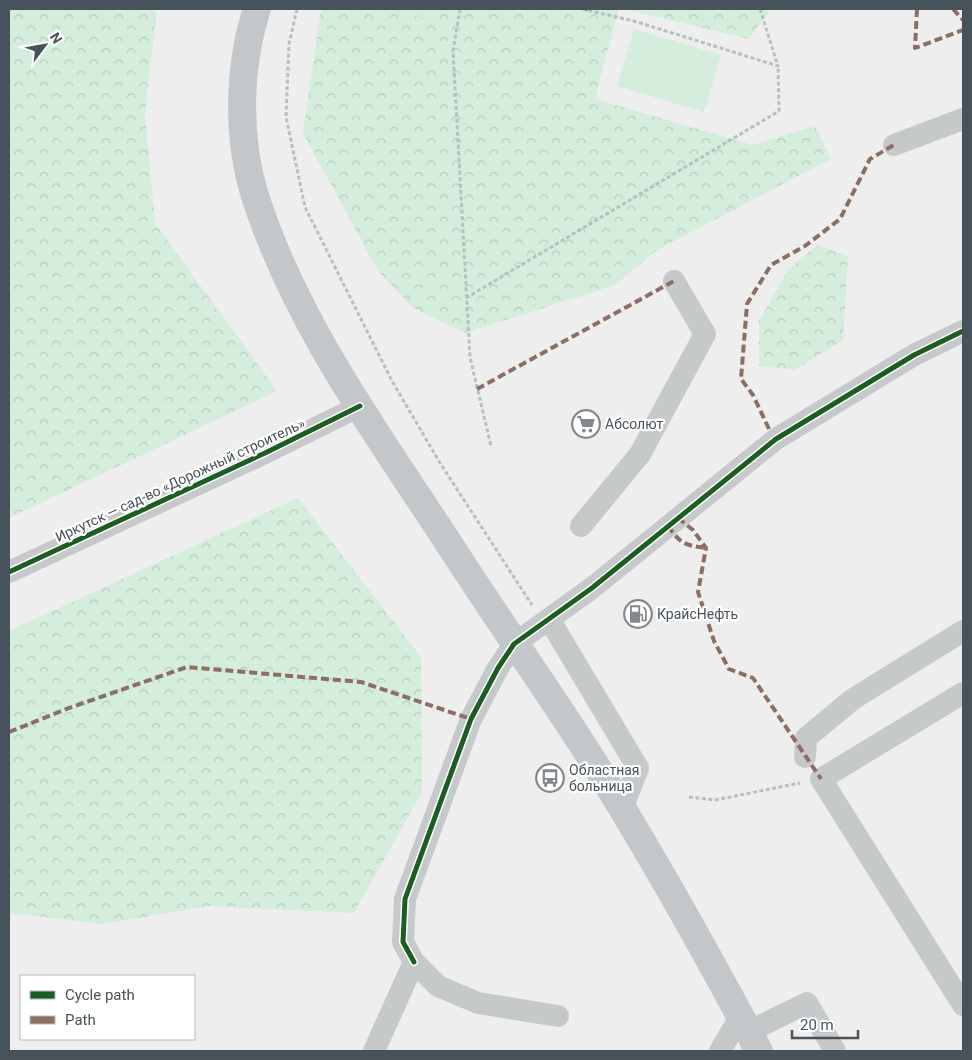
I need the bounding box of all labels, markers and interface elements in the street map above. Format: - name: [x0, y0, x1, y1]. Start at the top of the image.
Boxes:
- north arrow: [20, 20, 70, 70]
- text: N: [47, 30, 65, 47]
- supermarket icon: Абсолют: [571, 409, 601, 439]
- street label: Иркутск — сад-во «Дорожный строитель»: [53, 415, 308, 545]
- place label: Абсолют: [605, 416, 664, 432]
- fuel station icon: КрайсНефть: [623, 599, 653, 629]
- place label: КрайсНефть: [657, 606, 738, 622]
- place label: Областная больница: [569, 762, 640, 794]
- bus stop icon: Областная больница: [535, 763, 565, 793]
- legend: [20, 975, 195, 1040]
- text: Cycle path: [65, 986, 135, 1004]
- scale bar: [792, 1008, 858, 1040]
- text: Path: [65, 1011, 96, 1029]
- text: 20 m: [800, 1016, 834, 1034]

